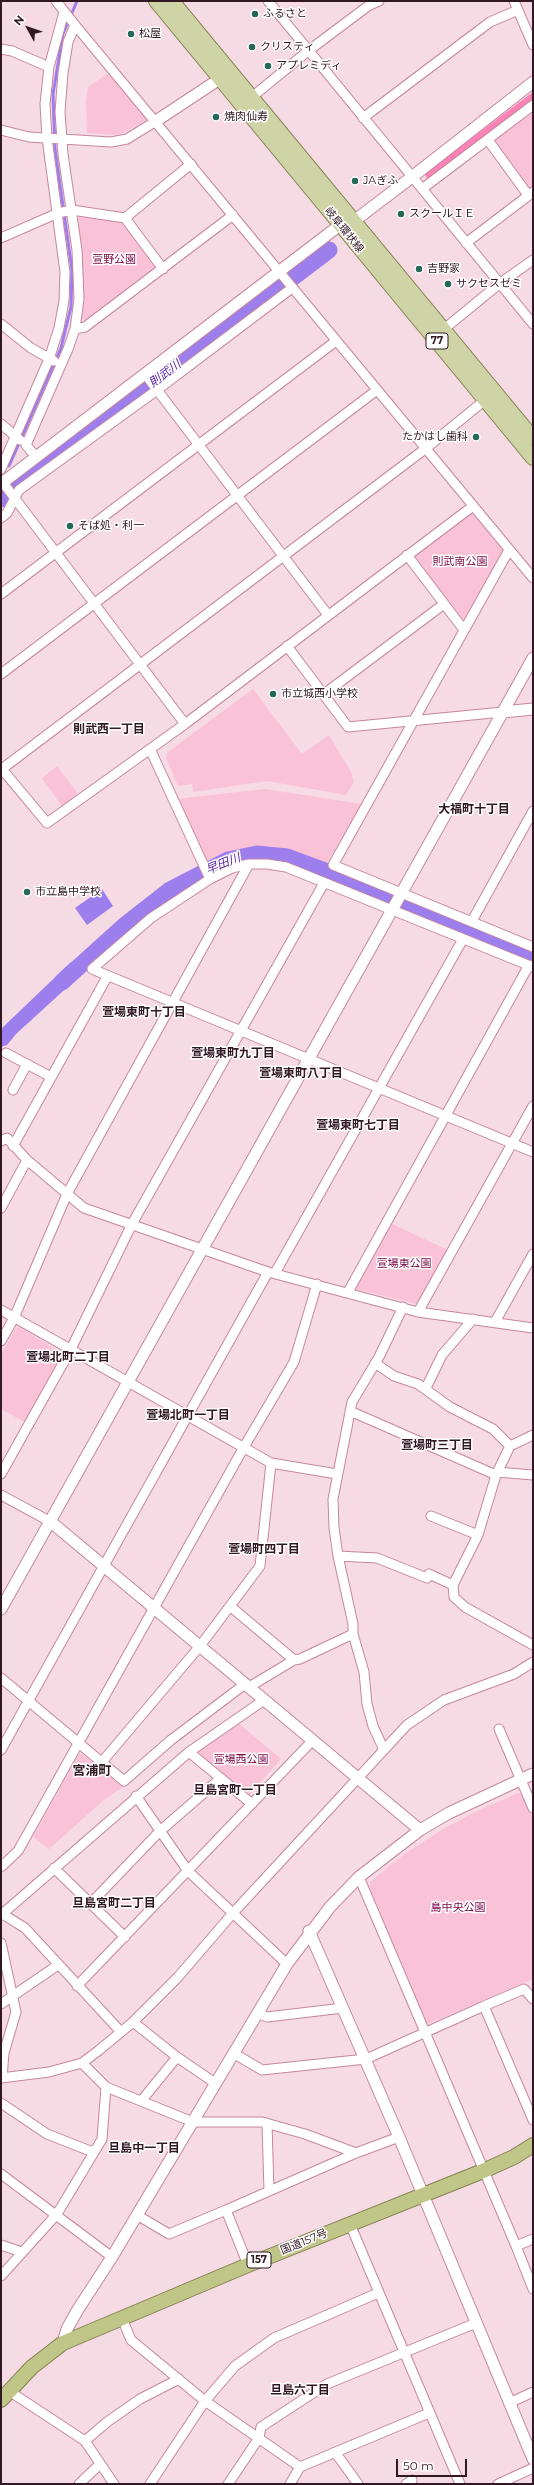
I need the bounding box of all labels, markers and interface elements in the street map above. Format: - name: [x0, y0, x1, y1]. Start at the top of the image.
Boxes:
- place label: ふるさと: [263, 7, 307, 21]
- north arrow: [8, 8, 48, 48]
- marker: ふるさと: [250, 9, 260, 19]
- text: N: [11, 12, 27, 28]
- place label: 松屋: [139, 27, 161, 41]
- marker: 松屋: [126, 29, 136, 39]
- place label: クリスティ: [260, 40, 315, 54]
- marker: クリスティ: [247, 42, 257, 52]
- place label: アプレミディ: [276, 59, 342, 73]
- marker: アプレミディ: [263, 61, 273, 71]
- place label: 焼肉仙寿: [224, 110, 268, 124]
- marker: 焼肉仙寿: [211, 112, 221, 122]
- place label: JAぎふ: [363, 174, 398, 188]
- marker: JAぎふ: [350, 176, 360, 186]
- street label: 岐阜環状線: [322, 204, 366, 256]
- place label: スクールＩＥ: [409, 207, 475, 221]
- marker: スクールＩＥ: [396, 209, 406, 219]
- park label: 萱野公園: [92, 253, 136, 267]
- place label: 吉野家: [427, 262, 460, 276]
- marker: 吉野家: [414, 264, 424, 274]
- place label: サクセスゼミ: [456, 277, 522, 291]
- marker: サクセスゼミ: [443, 279, 453, 289]
- road number: 77: [426, 333, 448, 349]
- water label: 則武川: [146, 357, 184, 391]
- place label: たかはし歯科: [402, 430, 468, 444]
- marker: たかはし歯科: [471, 432, 481, 442]
- place label: そば処・利一: [78, 519, 144, 533]
- marker: そば処・利一: [65, 521, 75, 531]
- park label: 則武南公園: [433, 555, 487, 569]
- place label: 市立城西小学校: [281, 687, 358, 701]
- marker: 市立城西小学校: [268, 689, 278, 699]
- district label: 則武西一丁目: [73, 722, 145, 736]
- district label: 大福町十丁目: [438, 802, 510, 816]
- water label: 早田川: [204, 851, 242, 877]
- place label: 市立島中学校: [35, 885, 101, 899]
- marker: 市立島中学校: [22, 887, 32, 897]
- district label: 萱場東町十丁目: [102, 1005, 186, 1019]
- district label: 萱場東町九丁目: [191, 1046, 275, 1060]
- district label: 萱場東町八丁目: [259, 1066, 343, 1080]
- district label: 萱場東町七丁目: [316, 1118, 400, 1132]
- park label: 萱場東公園: [377, 1257, 431, 1271]
- district label: 萱場北町二丁目: [26, 1350, 110, 1364]
- district label: 萱場北町一丁目: [146, 1408, 230, 1422]
- district label: 萱場町三丁目: [401, 1438, 473, 1452]
- district label: 萱場町四丁目: [228, 1542, 300, 1556]
- park label: 萱場西公園: [214, 1753, 268, 1767]
- district label: 宮浦町: [73, 1763, 111, 1779]
- district label: 旦島宮町一丁目: [193, 1783, 277, 1797]
- district label: 旦島宮町二丁目: [72, 1896, 156, 1910]
- park label: 島中央公園: [431, 1901, 485, 1915]
- district label: 旦島中一丁目: [108, 2141, 180, 2155]
- street label: 国道157号: [279, 2227, 329, 2257]
- road number: 157: [247, 2252, 271, 2268]
- district label: 旦島六丁目: [270, 2383, 330, 2397]
- scale bar: [398, 2451, 469, 2477]
- text: 50 m: [403, 2458, 434, 2473]

